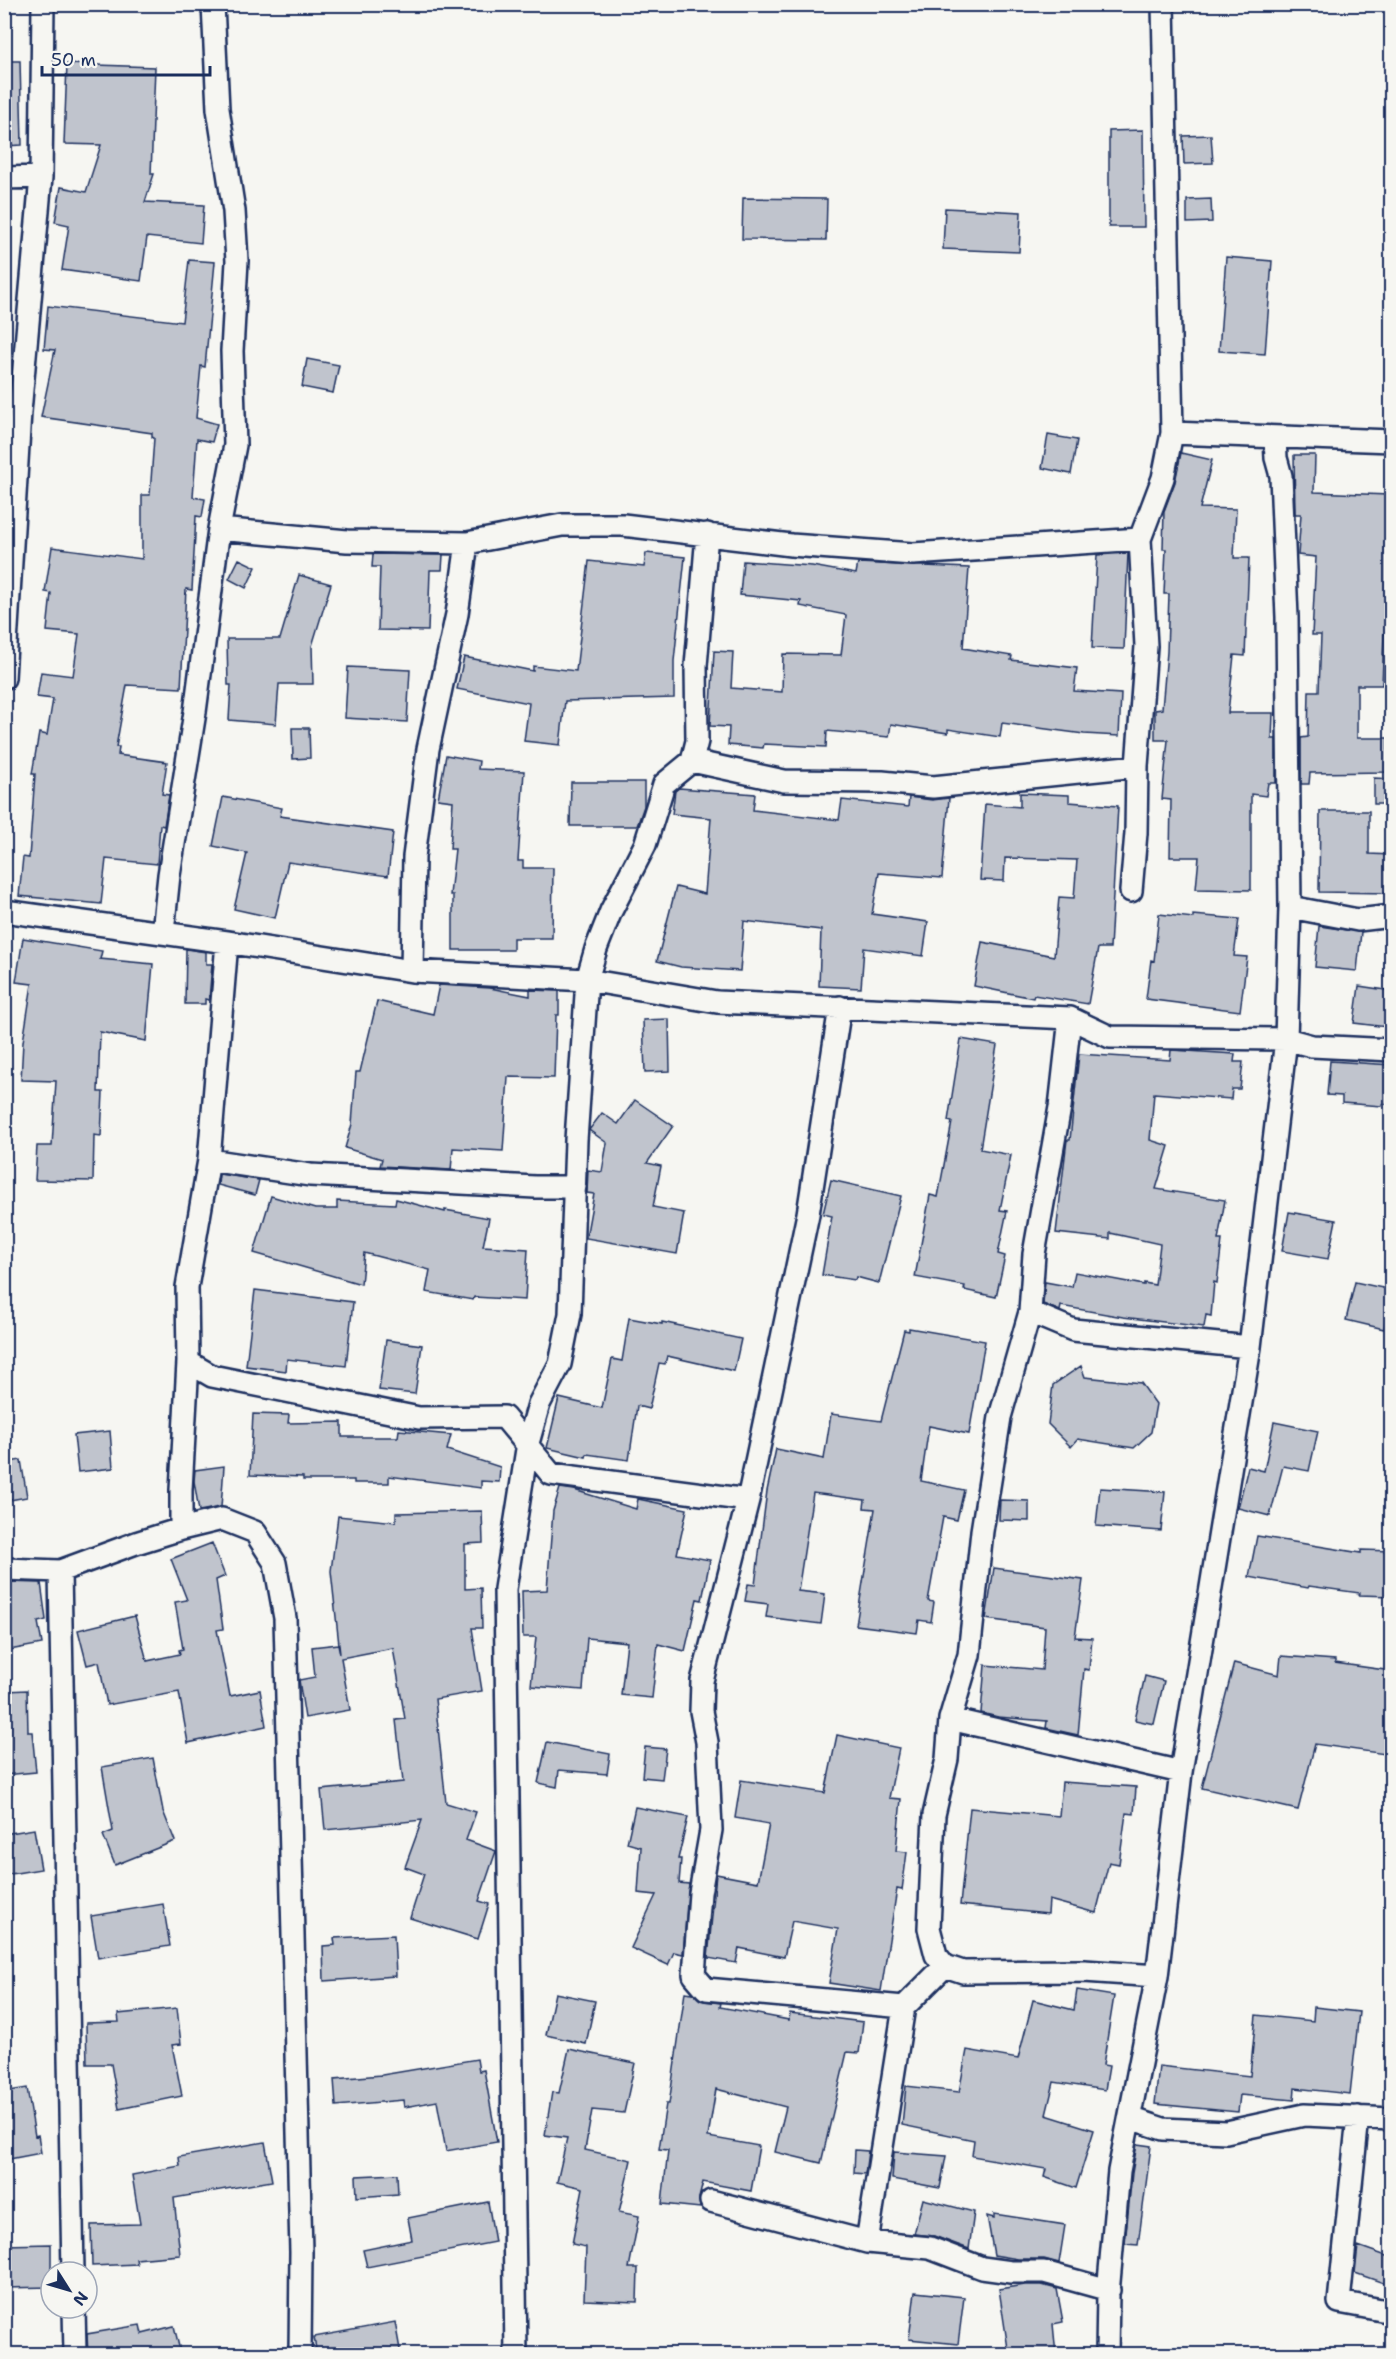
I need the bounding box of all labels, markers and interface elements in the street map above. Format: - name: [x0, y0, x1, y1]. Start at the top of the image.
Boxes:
- scale bar: [42, 39, 210, 77]
- text: 50 m: [51, 48, 96, 72]
- north arrow: [39, 2260, 99, 2320]
- text: N: [68, 2287, 93, 2310]

